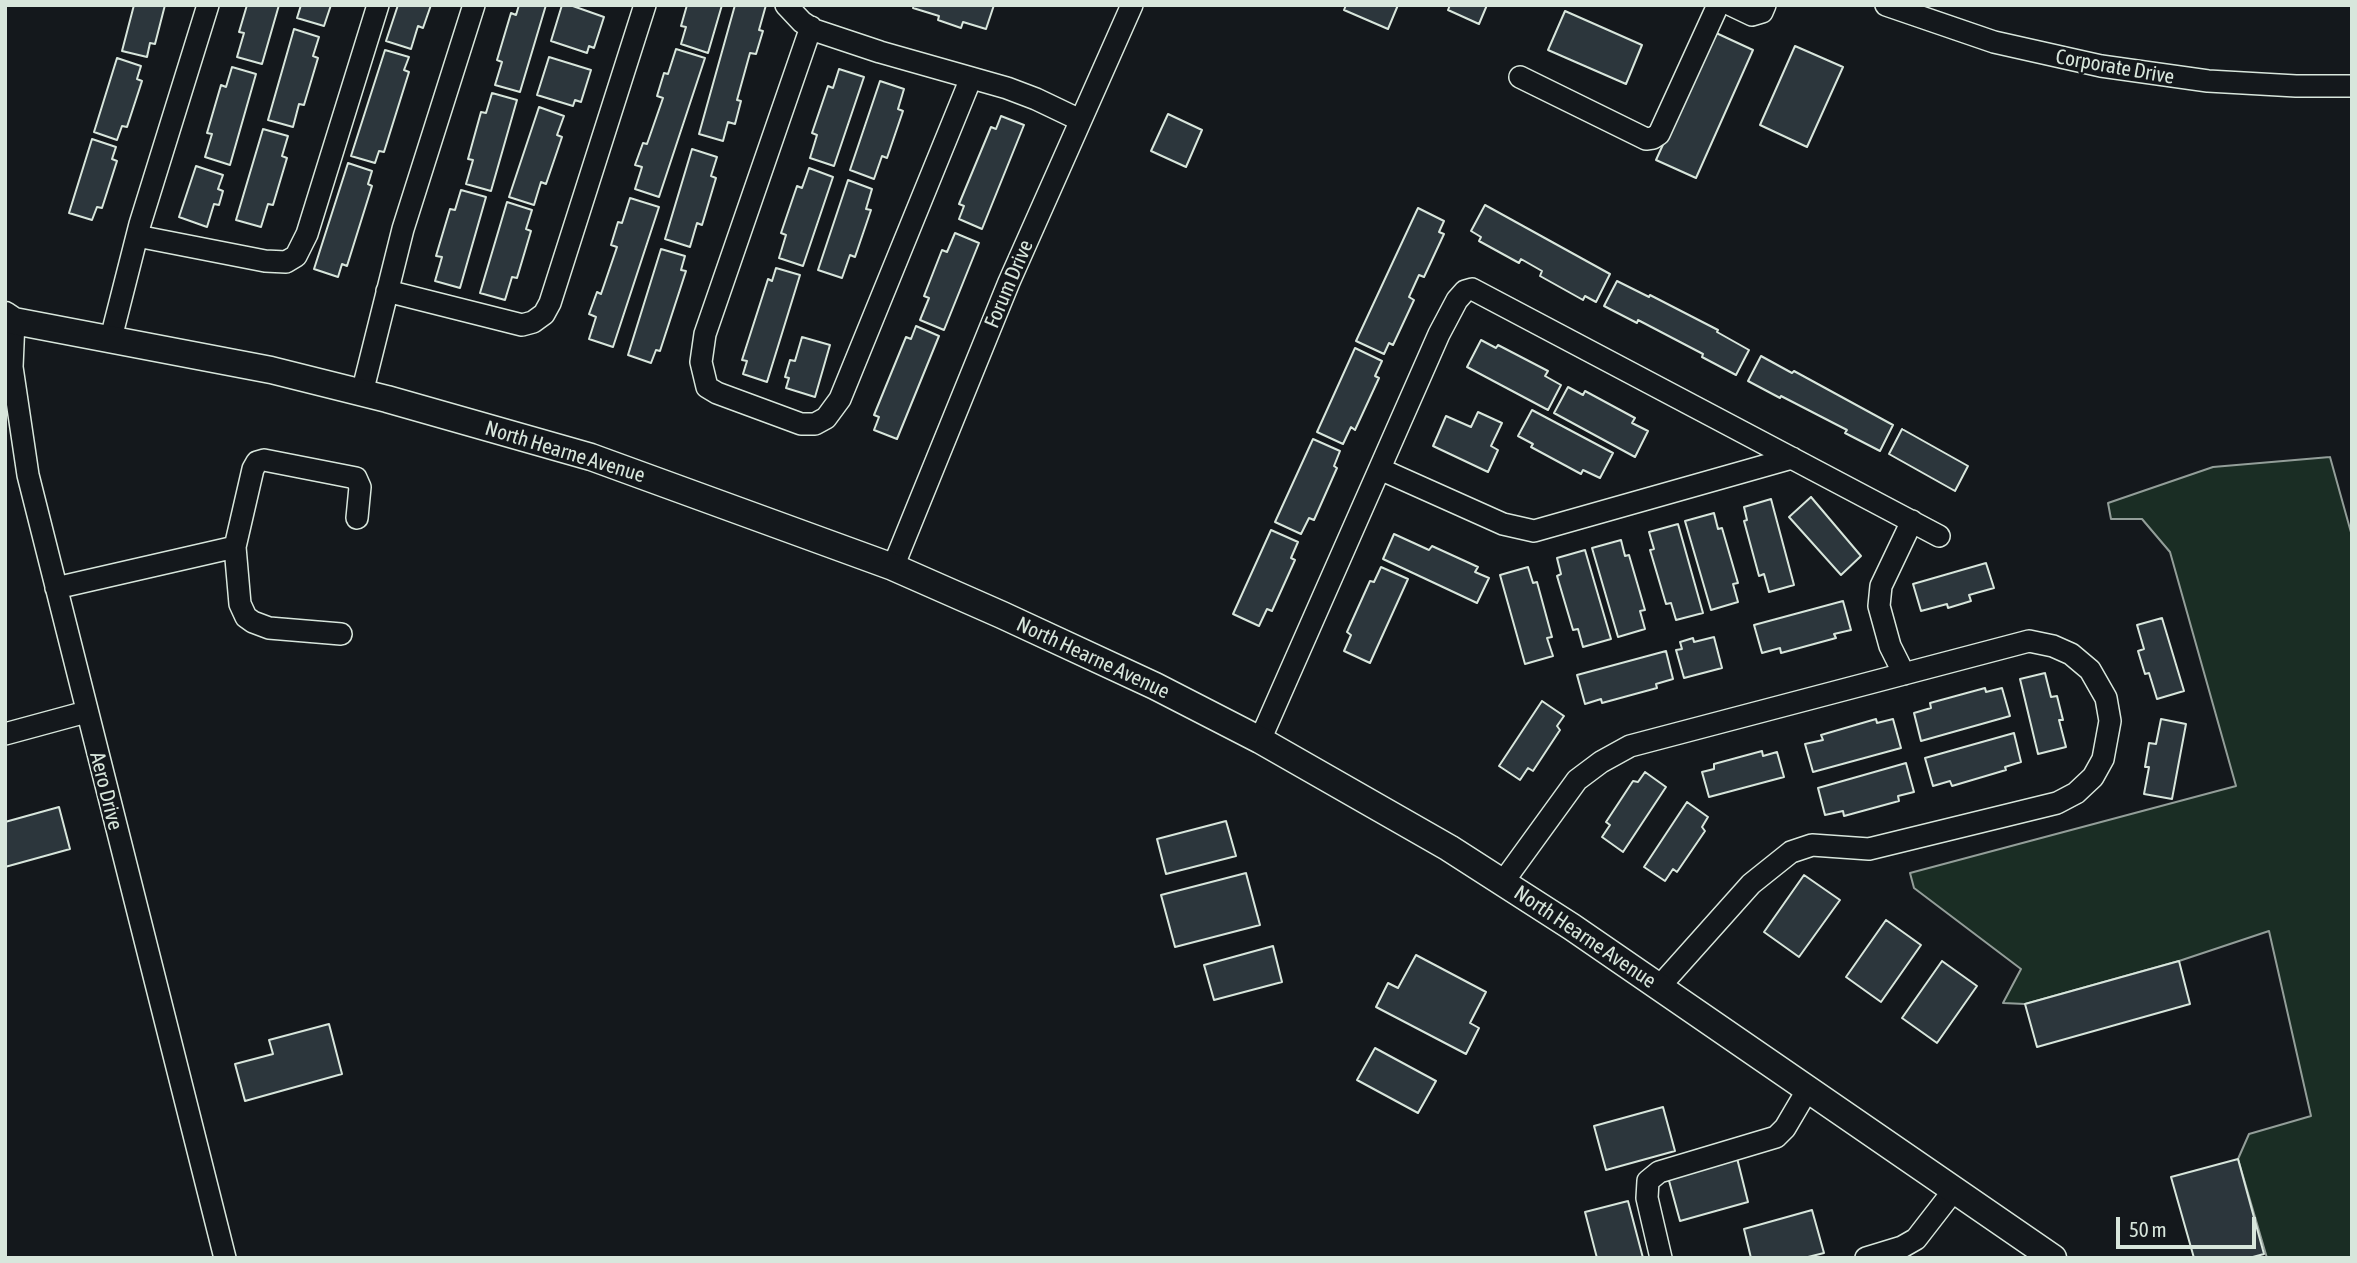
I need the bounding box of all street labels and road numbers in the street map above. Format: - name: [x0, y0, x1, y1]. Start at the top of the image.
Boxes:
- street label: Corporate Drive: [2054, 44, 2176, 90]
- street label: Forum Drive: [979, 236, 1039, 332]
- street label: North Hearne Avenue: [482, 416, 648, 488]
- street label: North Hearne Avenue: [1013, 612, 1173, 704]
- street label: Aero Drive: [84, 749, 128, 833]
- street label: North Hearne Avenue: [1509, 880, 1661, 994]

